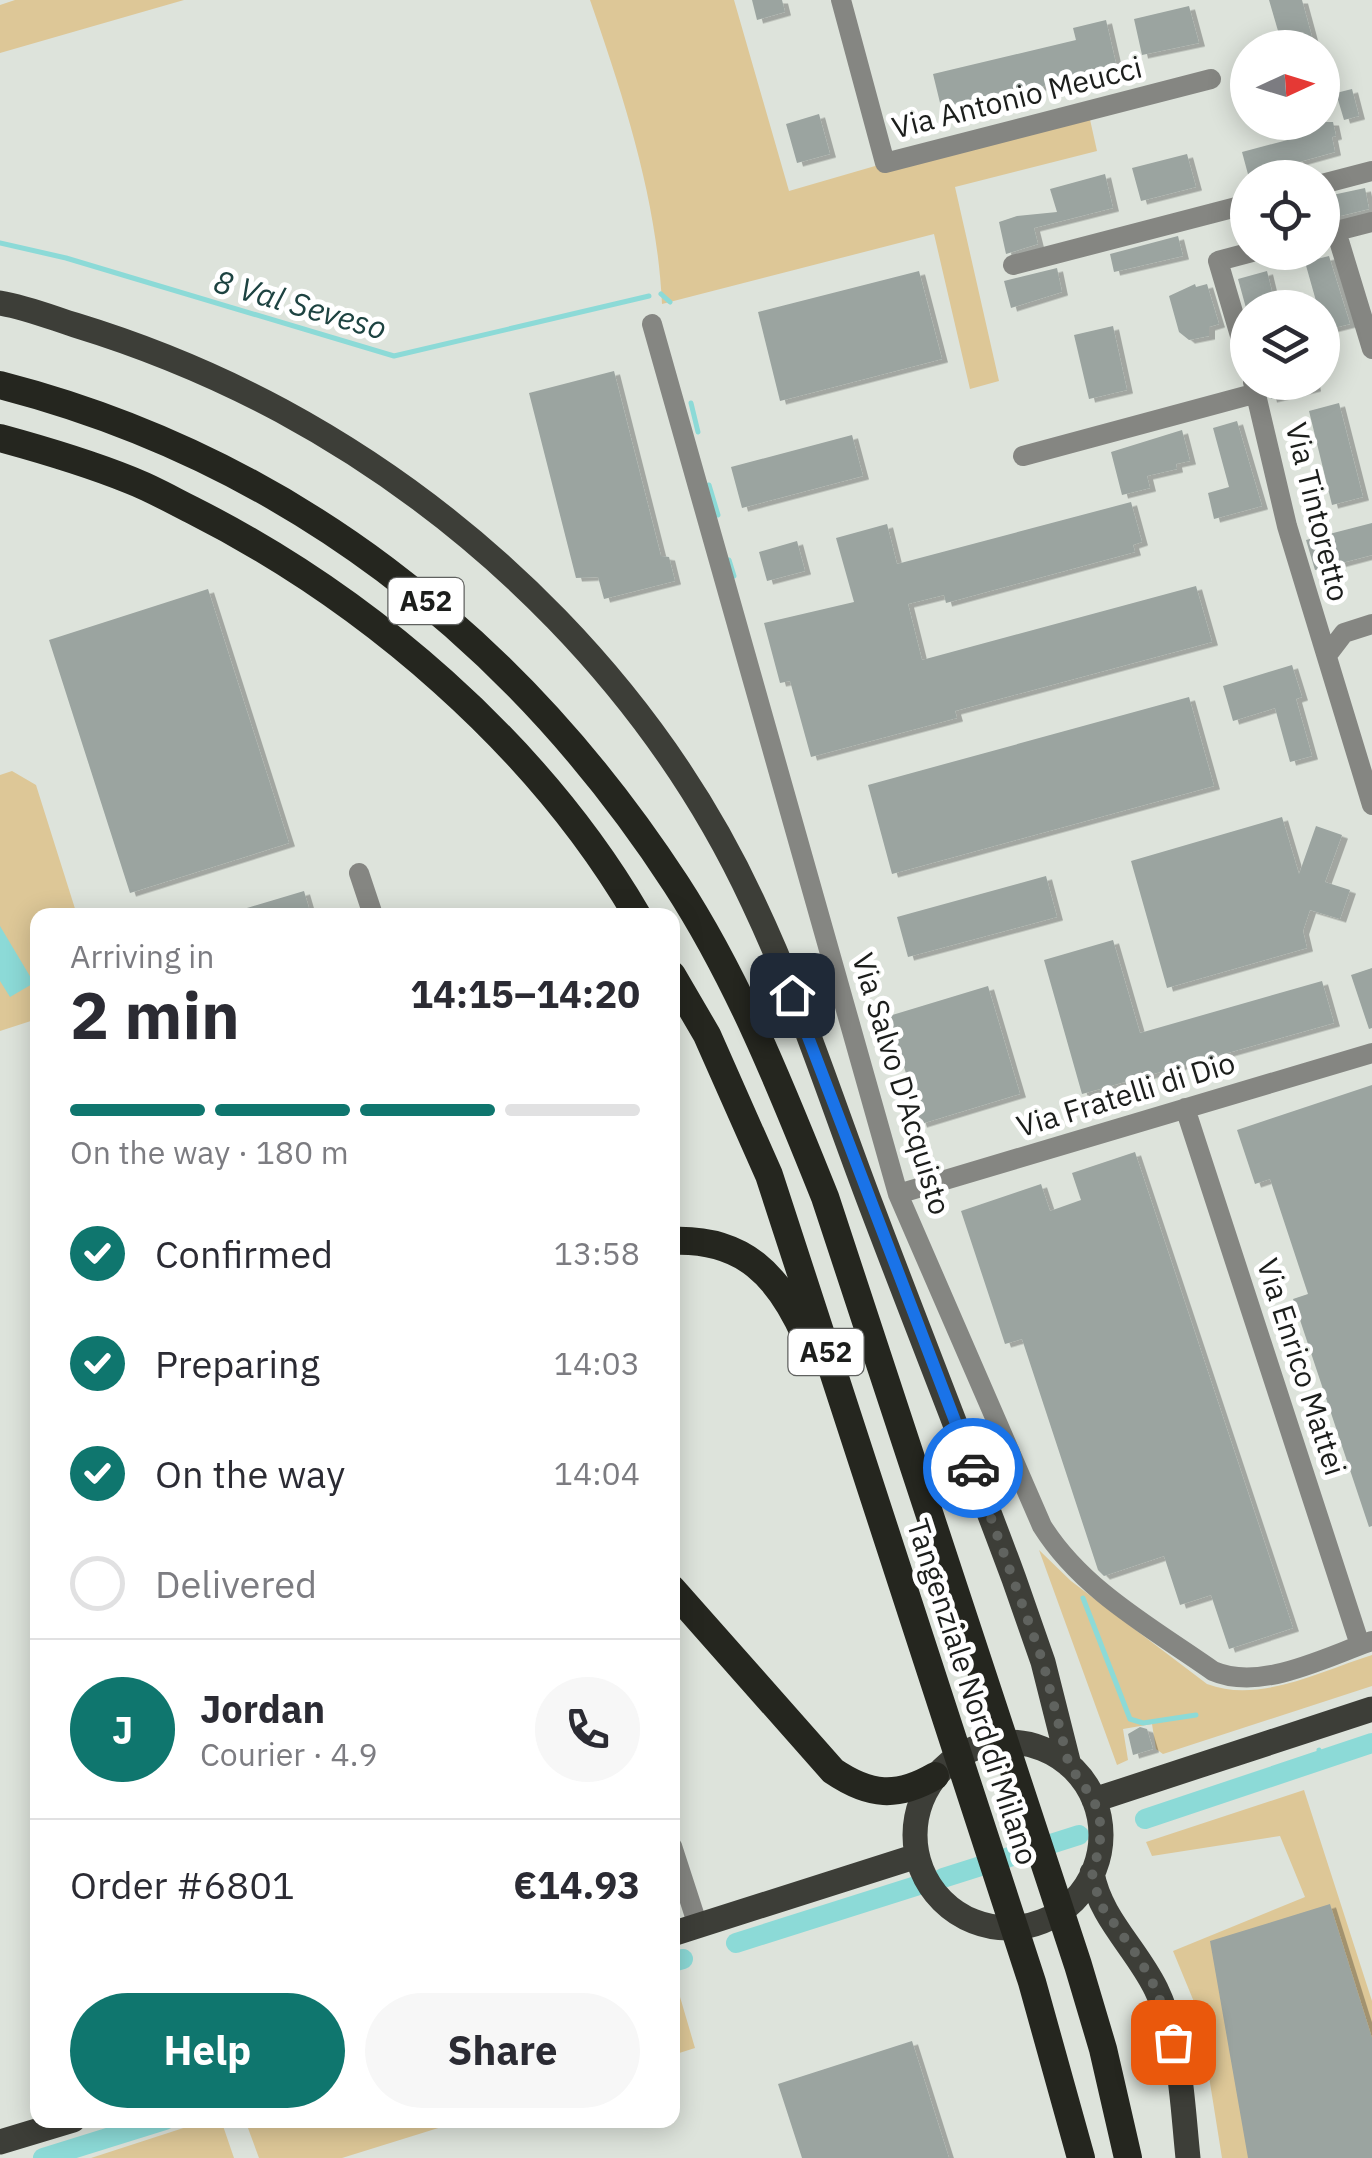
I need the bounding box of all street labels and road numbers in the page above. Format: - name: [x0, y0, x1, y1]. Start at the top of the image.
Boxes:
- street label: Via Antonio Meucci: [888, 47, 1146, 146]
- street label: Via Tintoretto: [1277, 418, 1359, 605]
- road number: A52: [388, 578, 464, 624]
- street label: Via Salvo D'Acquisto: [844, 948, 961, 1219]
- street label: Via Fratelli di Dio: [1012, 1042, 1239, 1145]
- street label: Via Enrico Mattei: [1249, 1253, 1356, 1480]
- road number: A52: [788, 1329, 864, 1375]
- street label: Tangenziale Nord di Milano: [899, 1514, 1048, 1870]

